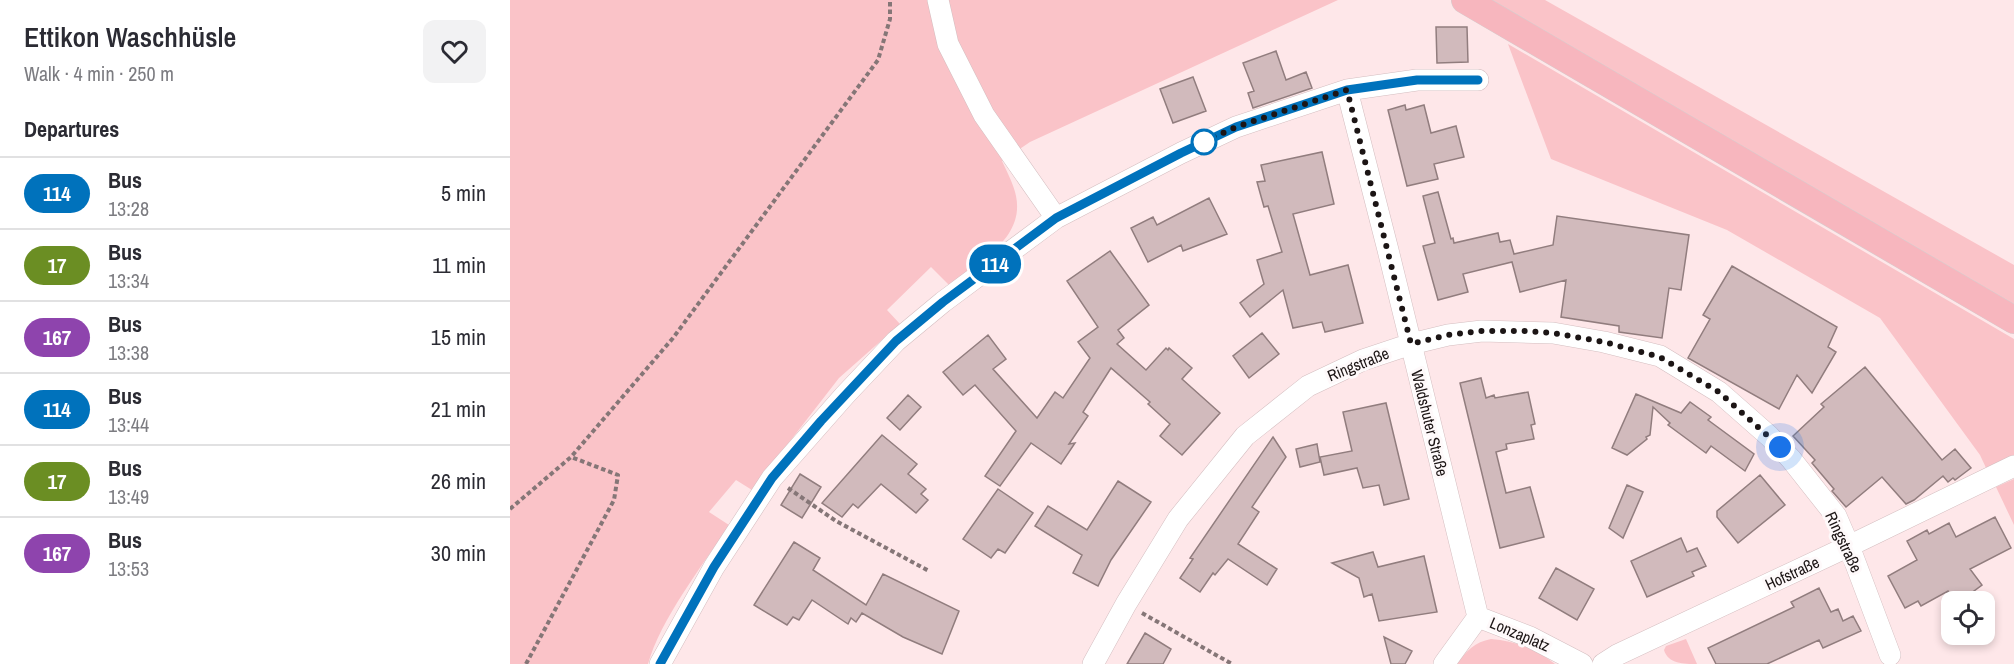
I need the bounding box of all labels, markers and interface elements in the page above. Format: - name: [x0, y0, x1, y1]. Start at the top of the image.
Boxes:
- text: Ettikon Waschhüsle: [24, 18, 236, 56]
- button: heart: [423, 20, 486, 83]
- text: Walk · 4 min · 250 m: [24, 60, 174, 87]
- text: Departures: [24, 114, 119, 144]
- unlabelled marker: [1191, 129, 1217, 155]
- text: Bus: [108, 165, 142, 195]
- text: 5 min: [441, 178, 486, 208]
- text: 114: [43, 179, 71, 208]
- text: 13:28: [108, 195, 149, 222]
- text: Bus: [108, 237, 142, 267]
- line badge: 114: [960, 244, 1030, 284]
- text: 11 min: [432, 250, 486, 280]
- text: 114: [981, 250, 1009, 279]
- text: 17: [47, 251, 67, 280]
- text: 13:34: [108, 267, 149, 294]
- text: Bus: [108, 309, 142, 339]
- text: 15 min: [431, 322, 486, 352]
- text: 167: [43, 323, 71, 352]
- text: 13:38: [108, 339, 149, 366]
- street label: Ringstraße: [1324, 342, 1392, 386]
- street label: Waldshuter Straße: [1406, 368, 1454, 478]
- text: Bus: [108, 381, 142, 411]
- text: 21 min: [431, 394, 486, 424]
- text: 114: [43, 395, 71, 424]
- text: 13:44: [108, 411, 149, 438]
- your location: [1765, 432, 1795, 462]
- text: Bus: [108, 453, 142, 483]
- text: 26 min: [431, 466, 486, 496]
- text: 17: [47, 467, 67, 496]
- text: 13:49: [108, 483, 149, 510]
- street label: Ringstraße: [1820, 508, 1868, 576]
- text: Bus: [108, 525, 142, 555]
- text: 30 min: [431, 538, 486, 568]
- text: 167: [43, 539, 71, 568]
- street label: Hofstraße: [1761, 551, 1823, 595]
- text: 13:53: [108, 555, 149, 582]
- map controls: [1941, 591, 1995, 645]
- button: locate: [1941, 591, 1995, 645]
- street label: Lonzaplatz: [1486, 611, 1554, 657]

